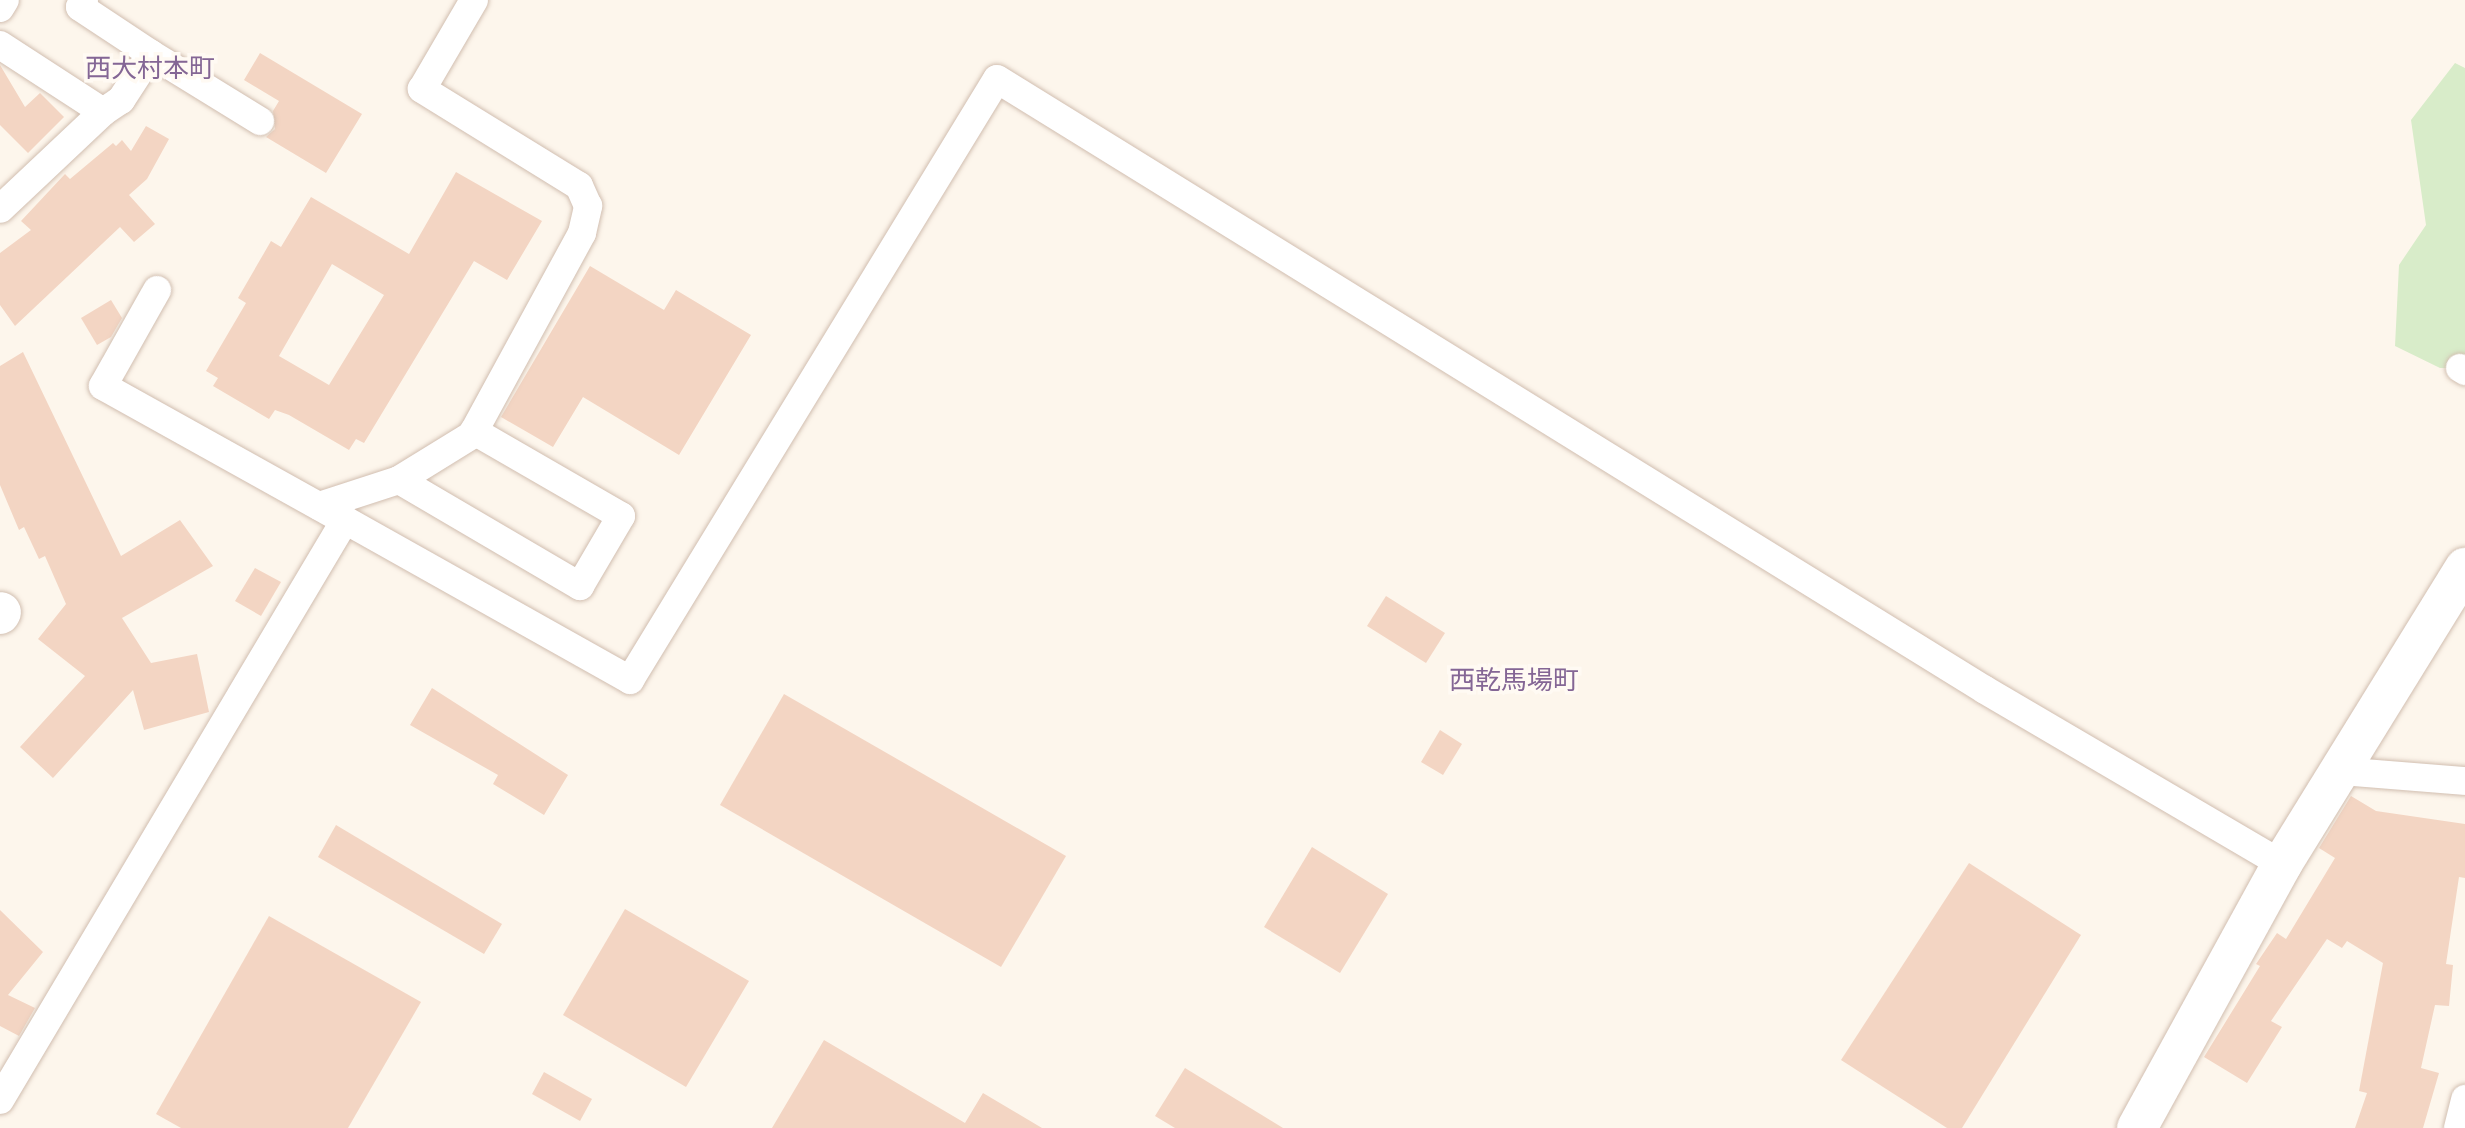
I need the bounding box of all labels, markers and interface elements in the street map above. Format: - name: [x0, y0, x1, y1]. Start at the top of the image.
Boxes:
- district label: 西大村本町: [85, 53, 215, 85]
- district label: 西乾馬場町: [1449, 665, 1579, 697]

